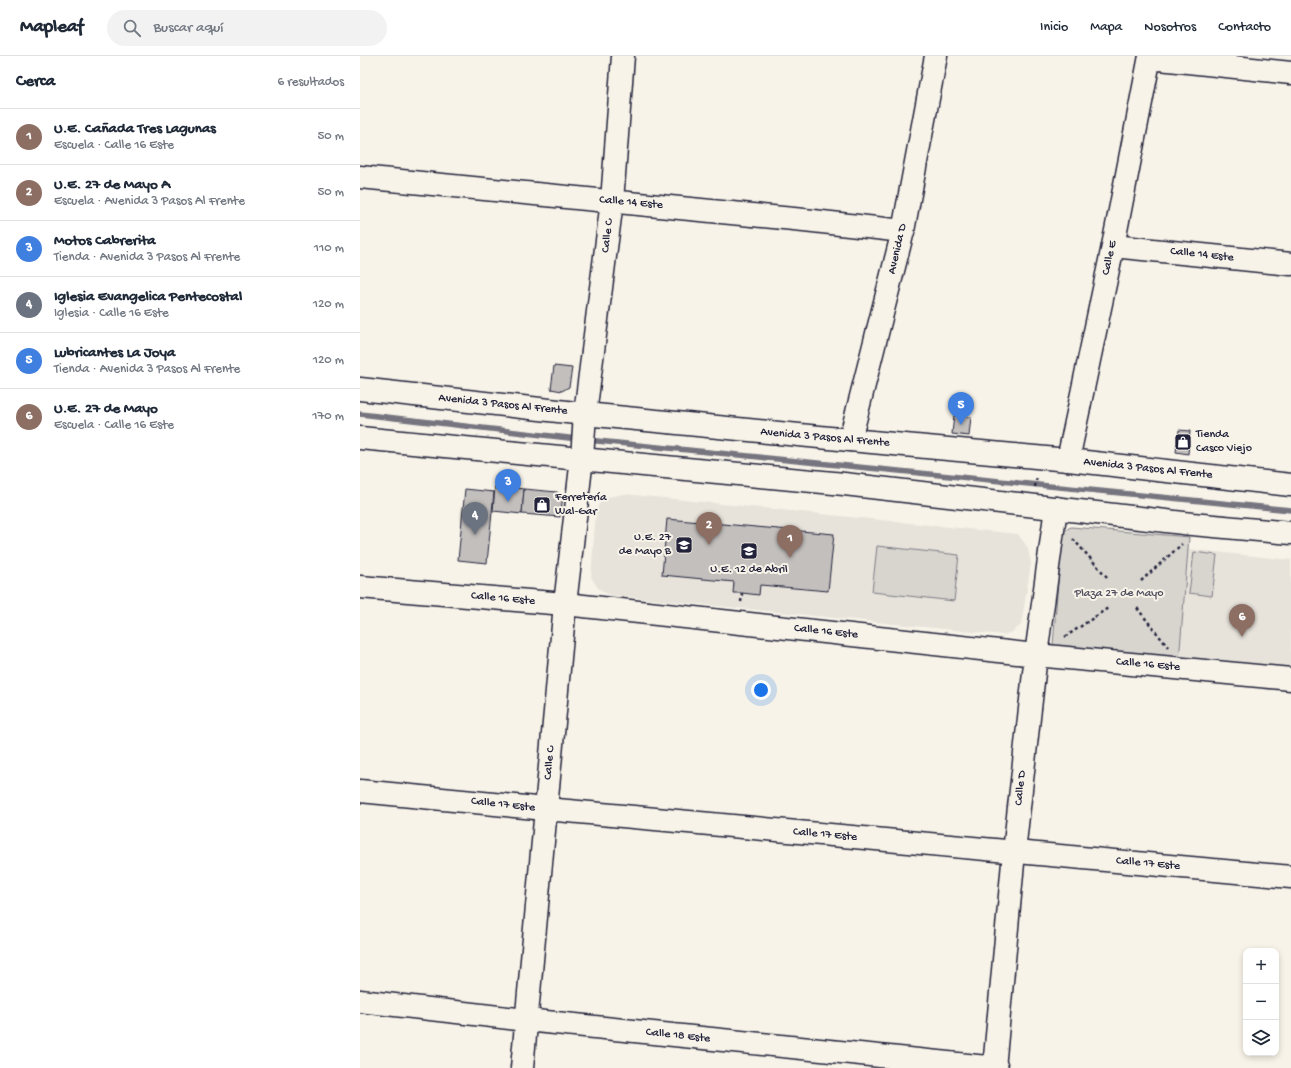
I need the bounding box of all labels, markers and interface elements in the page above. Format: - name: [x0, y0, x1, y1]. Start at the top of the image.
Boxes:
- search box: [107, 10, 387, 46]
- text: Mapleaf: [20, 16, 83, 39]
- icon: search: [121, 17, 143, 39]
- text: Buscar aquí: [153, 19, 224, 37]
- text: Inicio: [1040, 19, 1068, 36]
- text: Mapa: [1090, 19, 1122, 36]
- text: Nosotros: [1144, 19, 1196, 36]
- text: Contacto: [1218, 19, 1271, 36]
- text: Cerca: [16, 72, 55, 92]
- text: 6 resultados: [278, 75, 344, 90]
- text: U.E. Cañada Tres Lagunas: [54, 120, 216, 138]
- text: 1: [26, 129, 32, 144]
- text: 50 m: [317, 129, 344, 144]
- text: Escuela · Calle 16 Este: [54, 138, 174, 153]
- text: U.E. 27 de Mayo A: [54, 176, 170, 194]
- text: 2: [26, 185, 32, 200]
- text: 50 m: [317, 185, 344, 200]
- street label: Calle 14 Este: [599, 193, 664, 213]
- text: Escuela · Avenida 3 Pasos Al Frente: [54, 194, 245, 209]
- street label: Calle C: [599, 217, 617, 254]
- street label: Avenida D: [885, 222, 911, 276]
- text: Motos Cabrerita: [54, 232, 156, 250]
- street label: Calle E: [1100, 239, 1121, 277]
- text: 3: [26, 241, 32, 256]
- text: 110 m: [314, 241, 344, 256]
- street label: Calle 14 Este: [1170, 245, 1235, 265]
- text: Tienda · Avenida 3 Pasos Al Frente: [54, 250, 240, 265]
- text: Iglesia Evangelica Pentecostal: [54, 288, 242, 306]
- text: 4: [26, 297, 32, 312]
- text: 120 m: [313, 297, 344, 312]
- text: Iglesia · Calle 16 Este: [54, 306, 169, 321]
- text: Lubricantes La Joya: [54, 344, 175, 362]
- text: 5: [26, 353, 32, 368]
- text: 120 m: [313, 353, 344, 368]
- text: Tienda · Avenida 3 Pasos Al Frente: [54, 362, 240, 377]
- street label: Avenida 3 Pasos Al Frente: [438, 391, 569, 419]
- pin: 5: [948, 392, 974, 425]
- text: U.E. 27 de Mayo: [54, 400, 158, 418]
- text: 6: [26, 409, 32, 424]
- text: 170 m: [312, 409, 344, 424]
- text: Escuela · Calle 16 Este: [54, 418, 174, 433]
- street label: Avenida 3 Pasos Al Frente: [760, 425, 891, 451]
- place label: Tienda Casco Viejo: [1195, 428, 1252, 456]
- shop icon: Tienda Casco Viejo: [1173, 432, 1193, 452]
- street label: Avenida 3 Pasos Al Frente: [1083, 455, 1214, 483]
- pin: 3: [495, 469, 521, 502]
- place label: Ferretería Wal-Gar: [554, 491, 607, 519]
- shop icon: Ferretería Wal-Gar: [532, 495, 552, 515]
- pin: 4: [462, 502, 488, 535]
- pin: 2: [696, 512, 722, 545]
- pin: 1: [777, 525, 803, 558]
- place label: U.E. 27 de Mayo B: [619, 531, 672, 559]
- school or university icon: U.E. 27 de Mayo B: [674, 535, 694, 555]
- school or university icon: U.E. 12 de Abril: [739, 541, 759, 561]
- place label: U.E. 12 de Abril: [710, 563, 788, 577]
- park label: Plaza 27 de Mayo: [1074, 587, 1163, 601]
- street label: Calle 16 Este: [470, 589, 536, 609]
- pin: 6: [1229, 604, 1255, 637]
- street label: Calle 16 Este: [793, 622, 859, 642]
- street label: Calle 16 Este: [1115, 655, 1181, 675]
- your location: [751, 680, 771, 700]
- street label: Calle C: [542, 744, 559, 781]
- street label: Calle D: [1012, 770, 1030, 806]
- street label: Calle 17 Este: [470, 795, 537, 815]
- street label: Calle 17 Este: [792, 825, 858, 845]
- street label: Calle 17 Este: [1115, 854, 1181, 874]
- map controls: [1243, 948, 1279, 1056]
- button: +: [1243, 948, 1279, 984]
- button: −: [1243, 984, 1279, 1020]
- button: layers: [1243, 1020, 1279, 1056]
- street label: Calle 18 Este: [645, 1026, 712, 1046]

